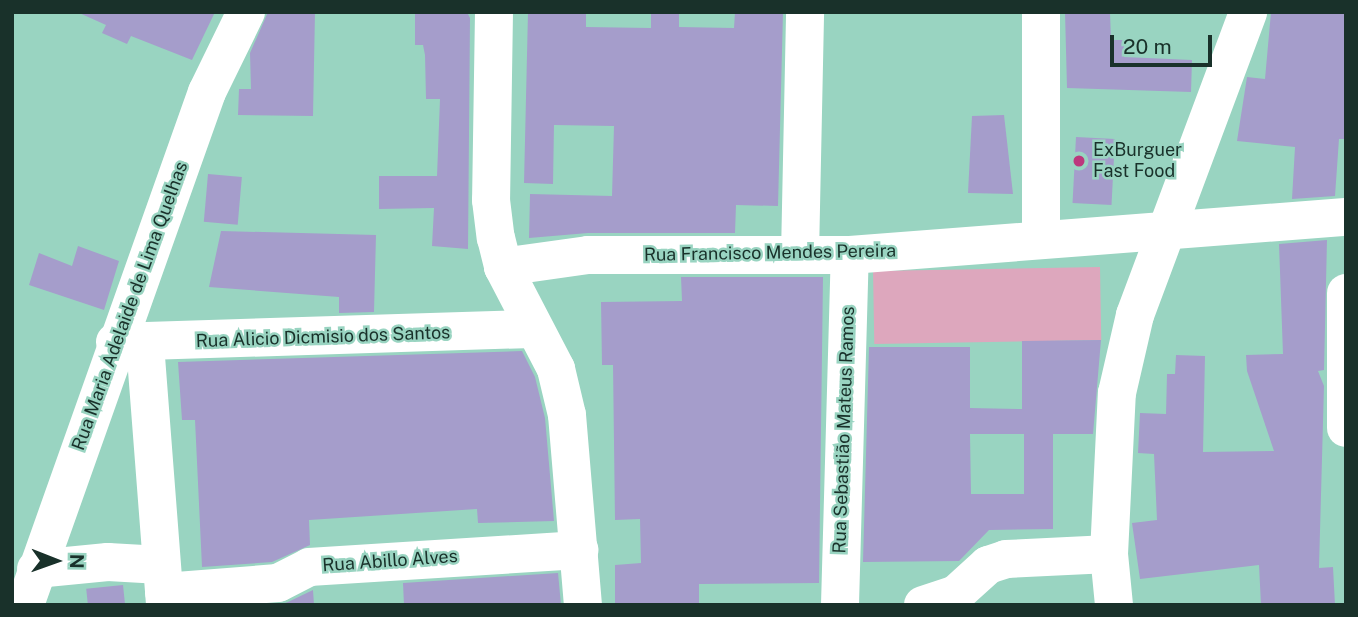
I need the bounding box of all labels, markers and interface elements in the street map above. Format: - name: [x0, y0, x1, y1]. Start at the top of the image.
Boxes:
- scale bar: [1113, 21, 1214, 65]
- text: 20 m: [1123, 34, 1172, 59]
- place label: ExBurguer Fast Food: [1093, 140, 1182, 182]
- marker: ExBurguer Fast Food: [1071, 153, 1087, 169]
- street label: Rua Maria Adelaide de Lima Quelhas: [68, 159, 192, 453]
- street label: Rua Francisco Mendes Pereira: [644, 240, 896, 266]
- street label: Rua Sebastião Mateus Ramos: [829, 306, 859, 554]
- street label: Rua Alicio Dicmisio dos Santos: [195, 322, 451, 352]
- north arrow: [21, 526, 91, 596]
- street label: Rua Abillo Alves: [322, 545, 458, 577]
- text: N: [66, 554, 88, 569]

